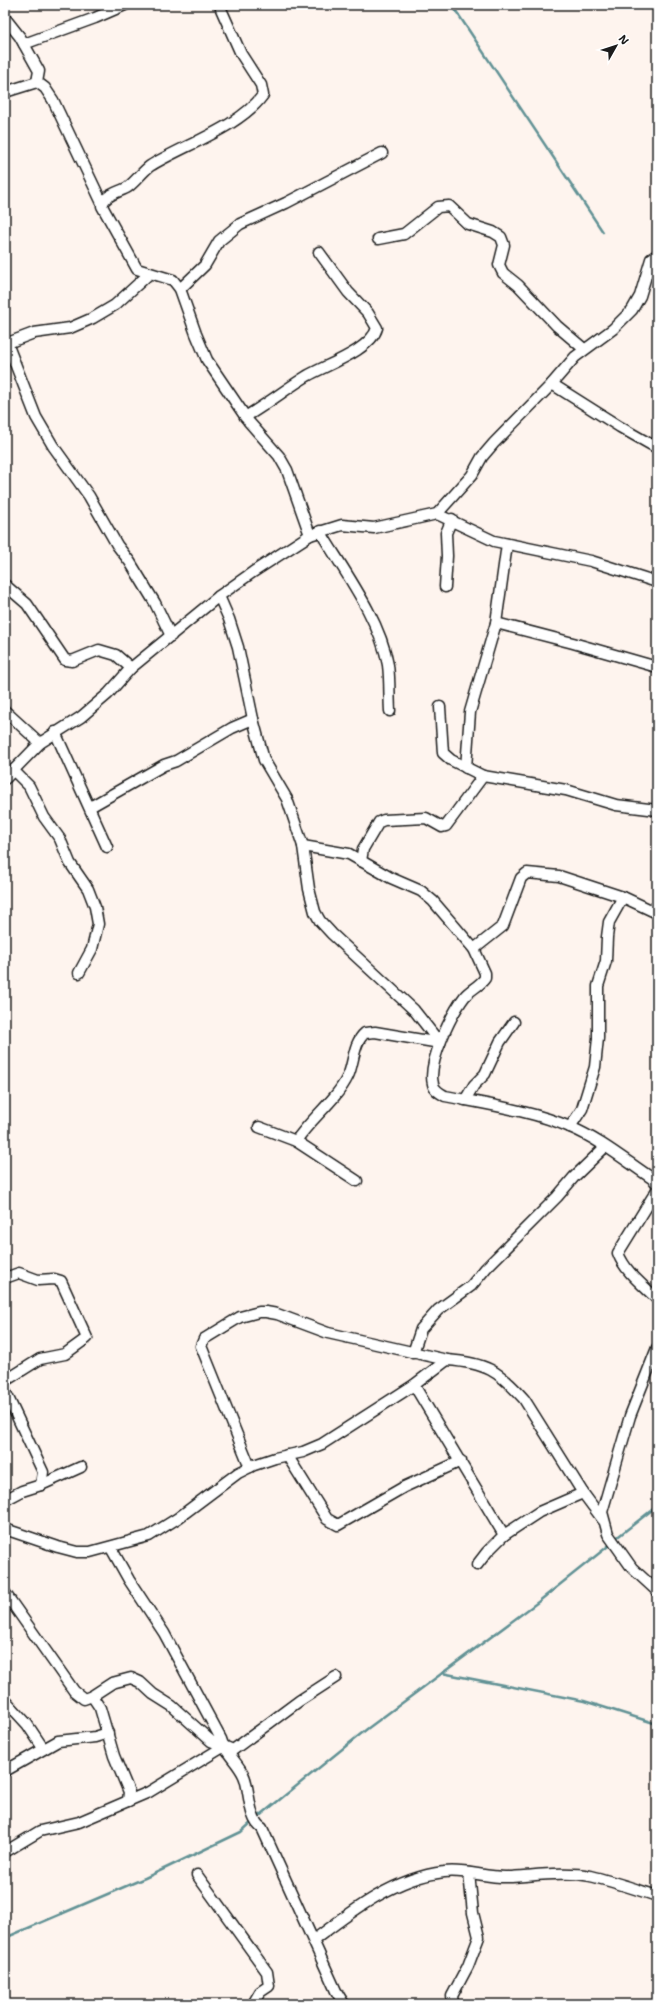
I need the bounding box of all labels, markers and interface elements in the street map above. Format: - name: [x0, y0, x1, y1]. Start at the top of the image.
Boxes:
- north arrow: [596, 26, 636, 66]
- text: N: [615, 32, 632, 48]

